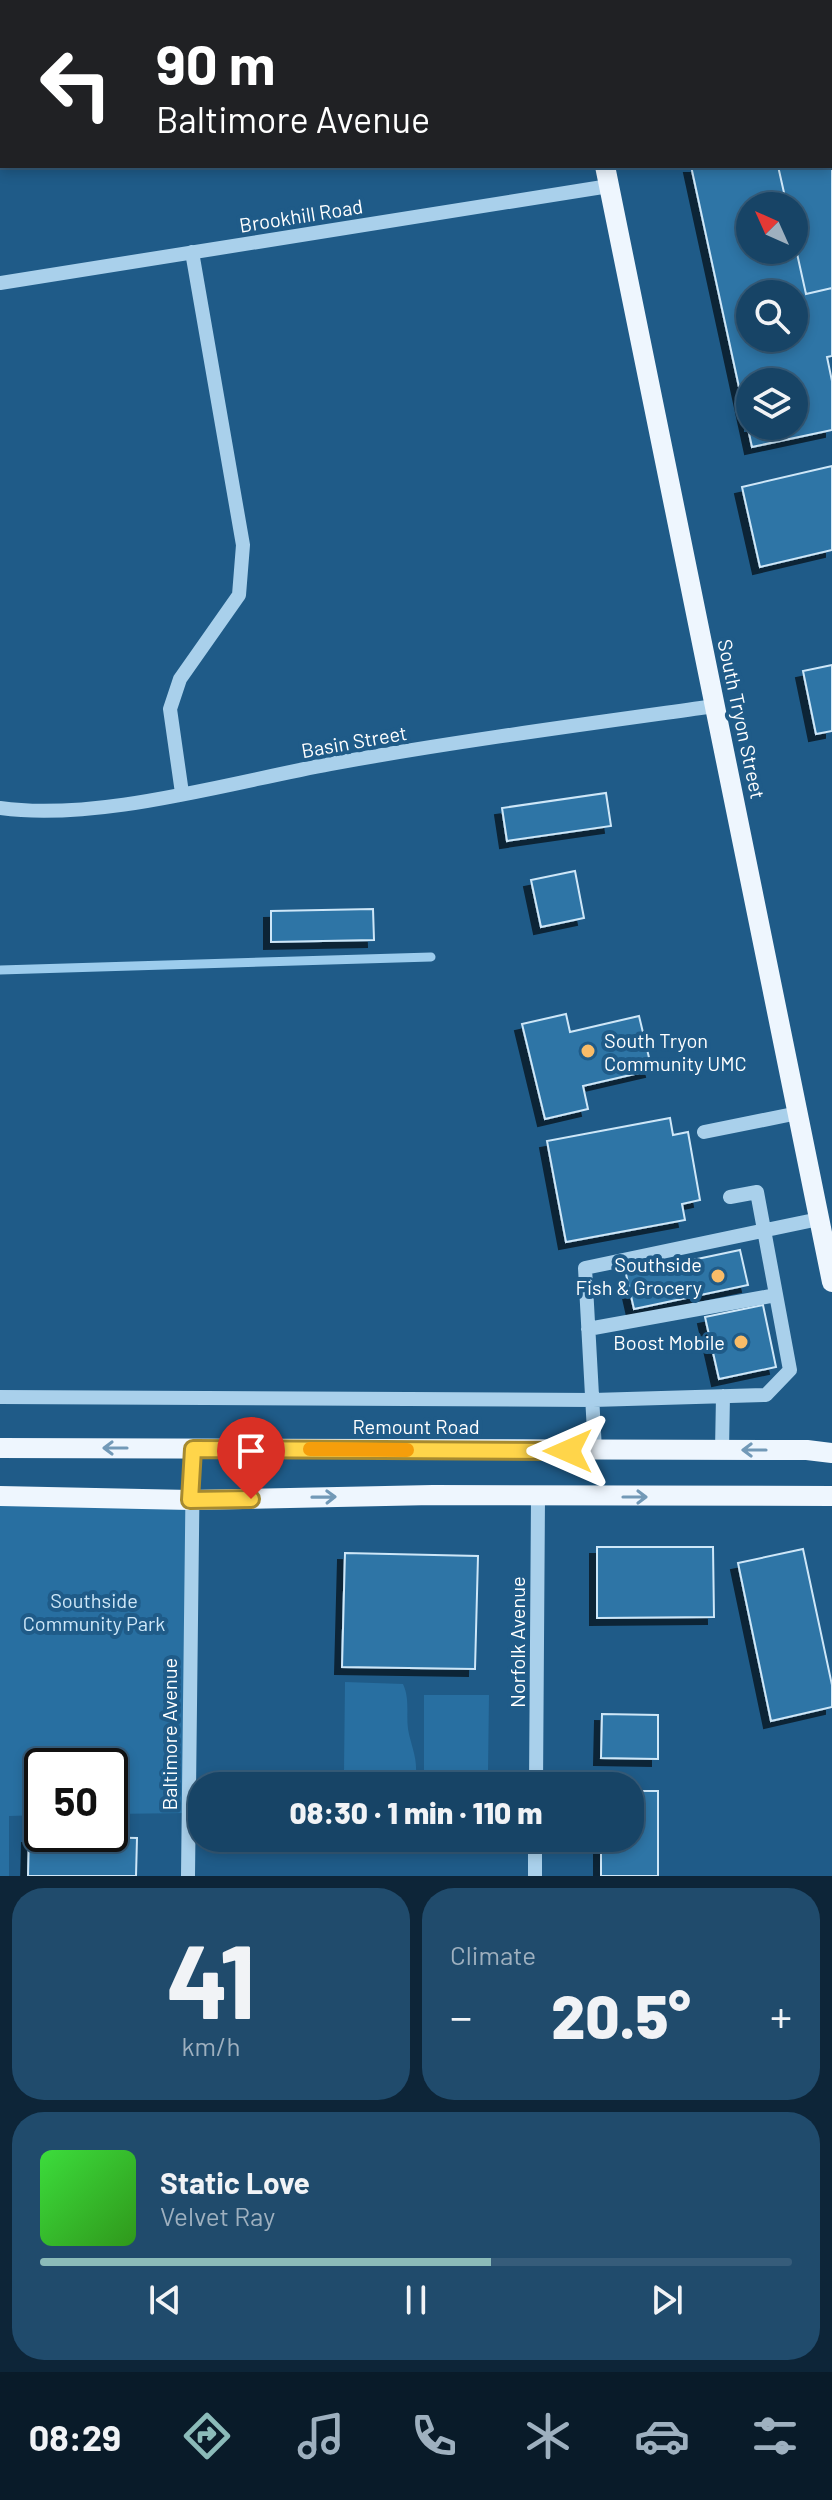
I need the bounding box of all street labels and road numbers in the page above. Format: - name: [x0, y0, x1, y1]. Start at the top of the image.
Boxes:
- street label: Brookhill Road: [237, 193, 365, 237]
- street label: South Tryon Street: [713, 637, 771, 801]
- street label: Basin Street: [299, 720, 409, 762]
- street label: Remount Road: [352, 1414, 480, 1438]
- street label: Norfolk Avenue: [505, 1576, 529, 1708]
- street label: Baltimore Avenue: [157, 1658, 181, 1810]

